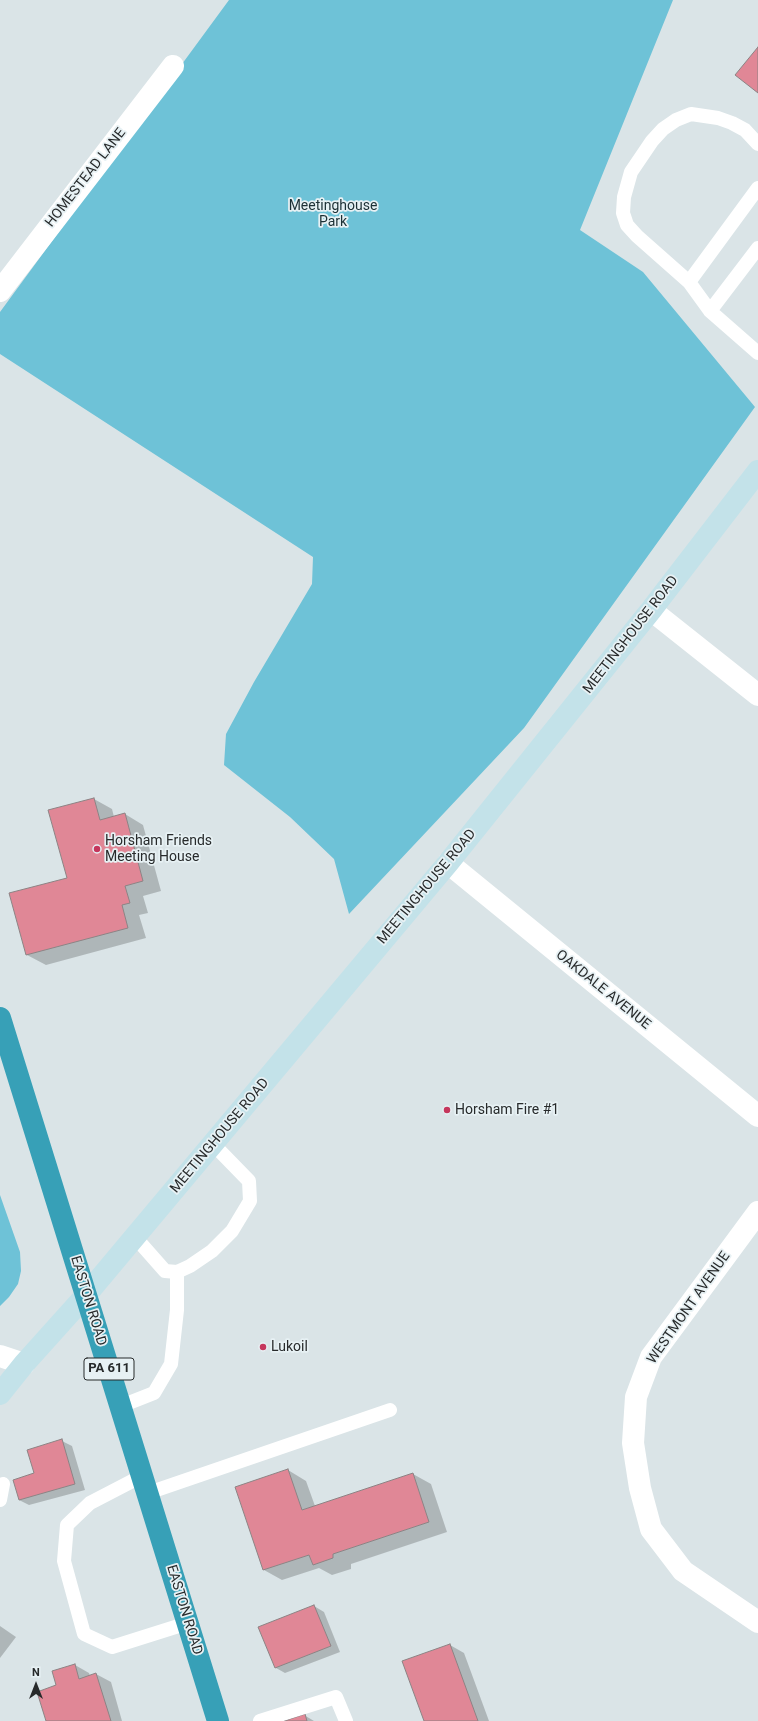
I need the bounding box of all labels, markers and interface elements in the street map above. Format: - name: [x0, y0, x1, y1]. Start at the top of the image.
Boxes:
- street label: HOMESTEAD LANE: [42, 125, 130, 231]
- park label: Meetinghouse Park: [289, 198, 377, 230]
- street label: MEETINGHOUSE ROAD: [580, 573, 682, 697]
- street label: MEETINGHOUSE ROAD: [374, 826, 480, 948]
- place label: Horsham Friends Meeting House: [105, 833, 212, 866]
- marker: Horsham Friends Meeting House: [92, 844, 102, 854]
- street label: OAKDALE AVENUE: [552, 947, 654, 1033]
- street label: MEETINGHOUSE ROAD: [167, 1075, 273, 1197]
- place label: Horsham Fire #1: [455, 1102, 559, 1118]
- marker: Horsham Fire #1: [442, 1105, 452, 1115]
- street label: WESTMONT AVENUE: [644, 1249, 734, 1367]
- street label: EASTON ROAD: [66, 1254, 110, 1348]
- place label: Lukoil: [271, 1339, 308, 1355]
- marker: Lukoil: [258, 1342, 268, 1352]
- road number: PA 611: [84, 1358, 134, 1380]
- street label: EASTON ROAD: [162, 1563, 206, 1657]
- north arrow: [16, 1665, 56, 1705]
- text: N: [32, 1666, 40, 1679]

